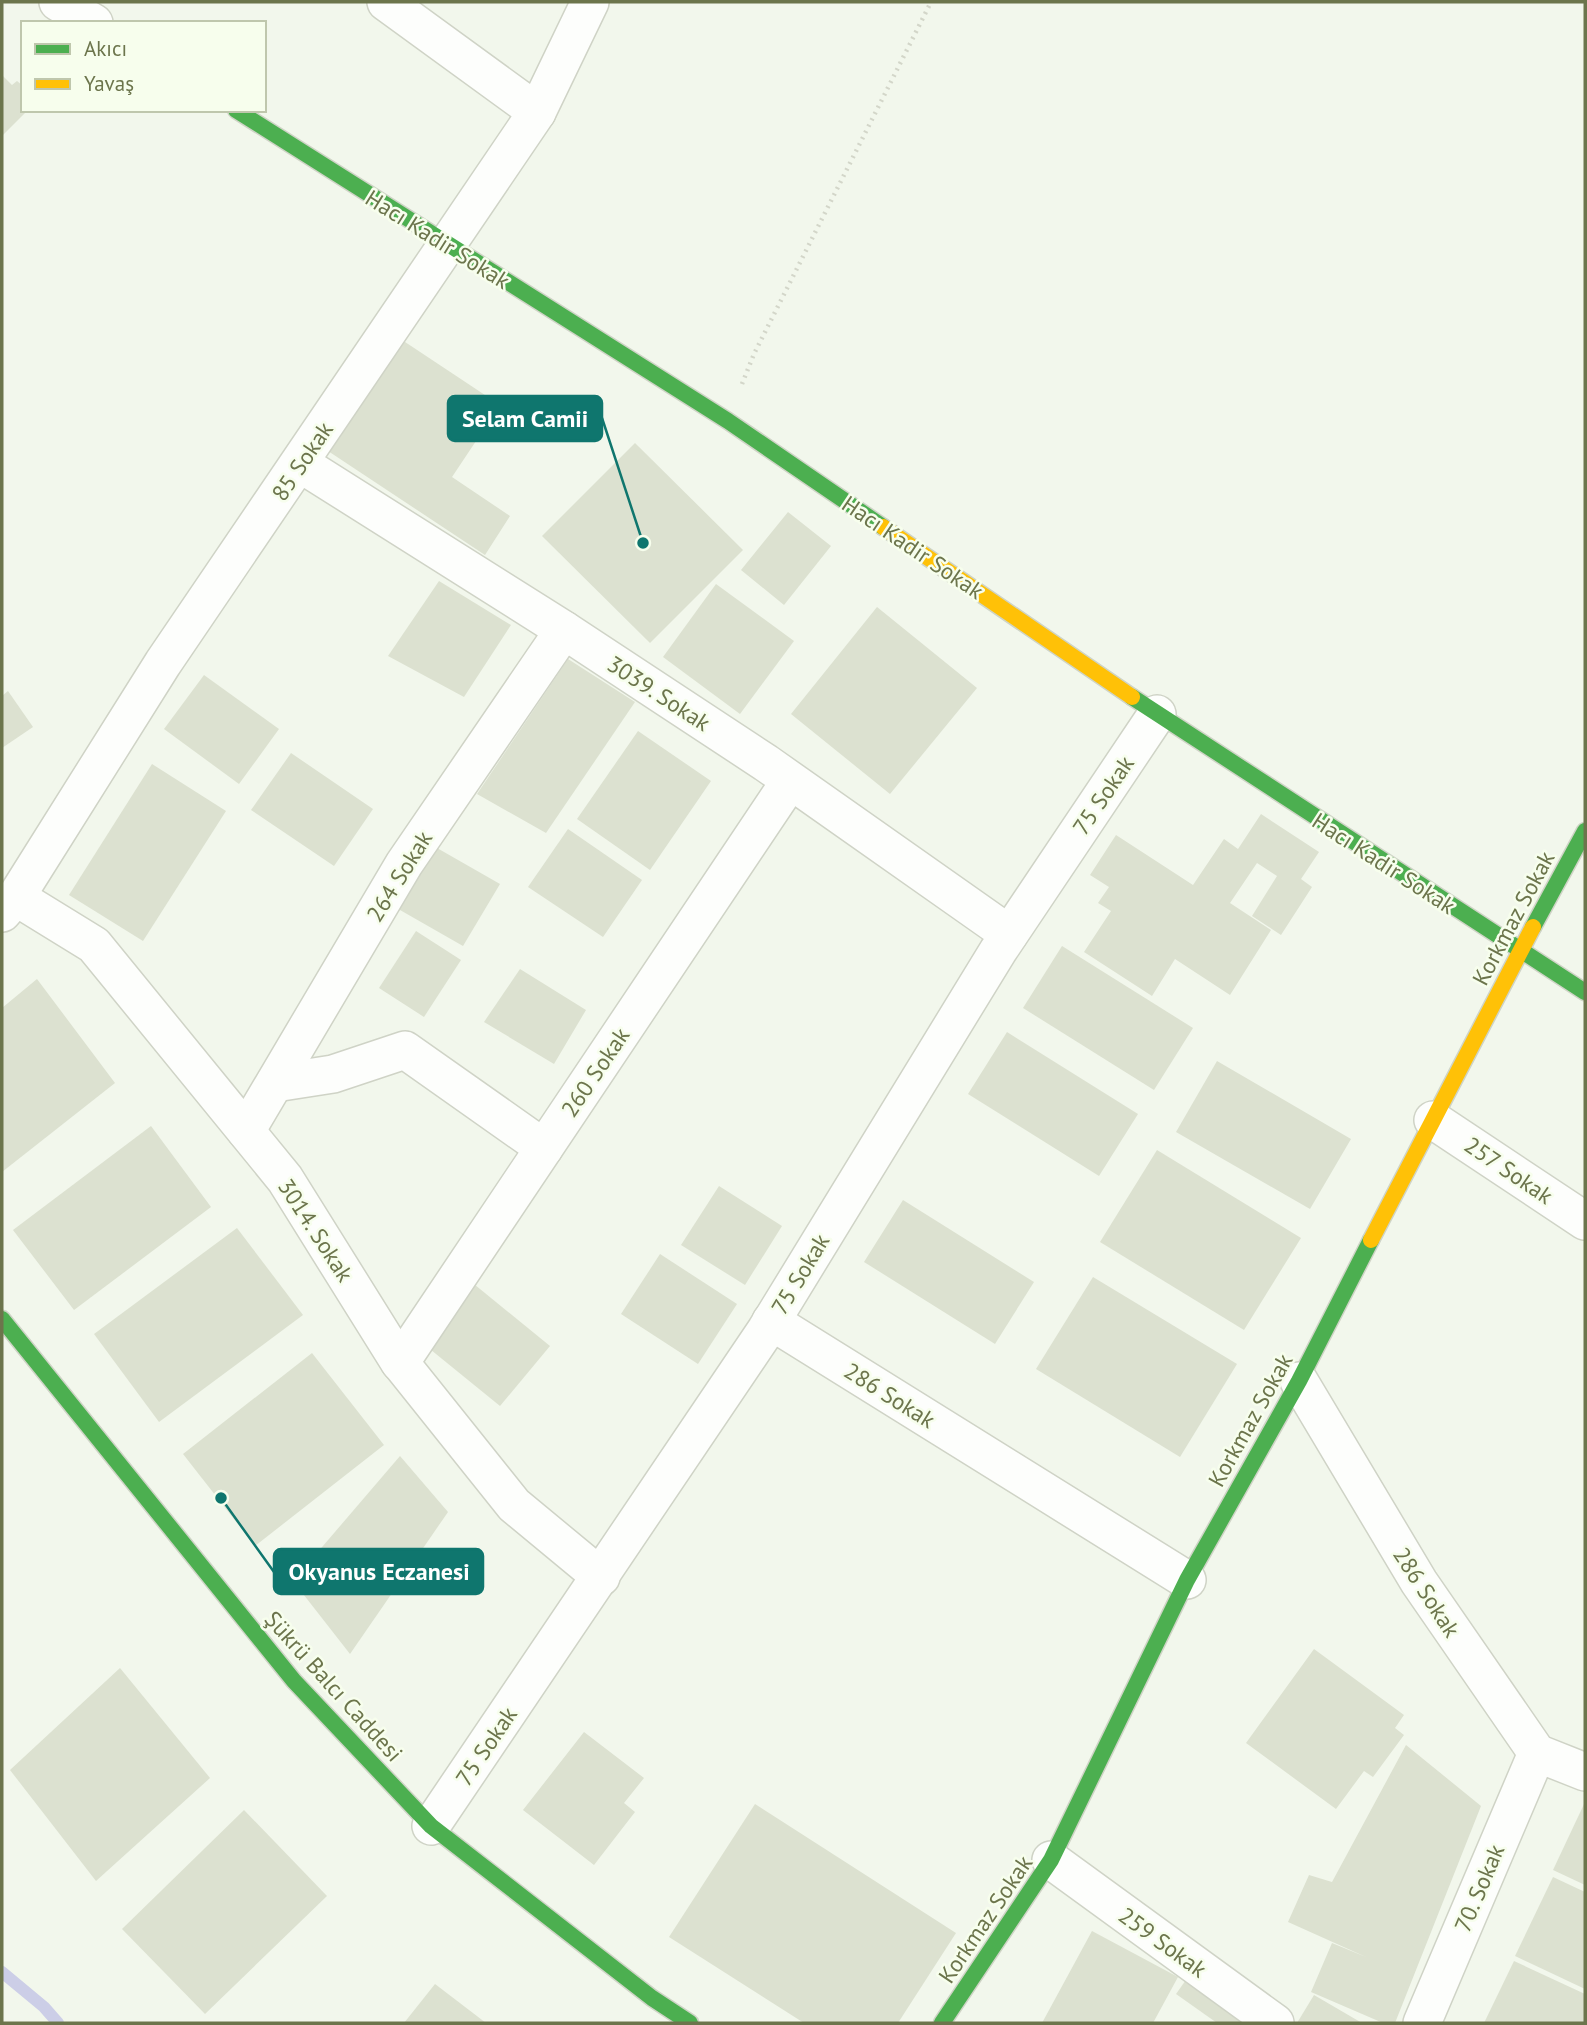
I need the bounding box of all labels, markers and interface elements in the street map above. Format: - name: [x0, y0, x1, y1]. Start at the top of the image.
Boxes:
- legend: [21, 21, 266, 112]
- text: Akıcı: [84, 35, 127, 62]
- text: Yavaş: [84, 70, 134, 97]
- street label: Hacı Kadir Sokak: [360, 183, 516, 295]
- callout: Selam Camii: [448, 396, 602, 441]
- text: Selam Camii: [462, 403, 588, 434]
- street label: 85 Sokak: [265, 416, 339, 506]
- street label: Hacı Kadir Sokak: [837, 489, 989, 605]
- street label: 3039. Sokak: [602, 649, 716, 737]
- street label: 75 Sokak: [1066, 750, 1140, 840]
- street label: Hacı Kadir Sokak: [1307, 806, 1461, 920]
- street label: 264 Sokak: [360, 825, 438, 927]
- street label: Korkmaz Sokak: [1465, 846, 1561, 990]
- street label: 260 Sokak: [555, 1022, 635, 1122]
- street label: 257 Sokak: [1459, 1130, 1559, 1210]
- street label: 3014. Sokak: [272, 1173, 360, 1287]
- street label: 75 Sokak: [765, 1228, 835, 1320]
- street label: Korkmaz Sokak: [1201, 1348, 1299, 1492]
- street label: 286 Sokak: [839, 1356, 941, 1434]
- street label: 286 Sokak: [1387, 1541, 1467, 1643]
- callout: Okyanus Eczanesi: [274, 1549, 483, 1594]
- text: Okyanus Eczanesi: [288, 1556, 470, 1587]
- street label: Şükrü Balcı Caddesi: [259, 1605, 409, 1767]
- street label: 75 Sokak: [449, 1701, 523, 1791]
- street label: 70. Sokak: [1448, 1840, 1510, 1936]
- street label: Korkmaz Sokak: [932, 1850, 1038, 1988]
- street label: 259 Sokak: [1113, 1900, 1213, 1984]

